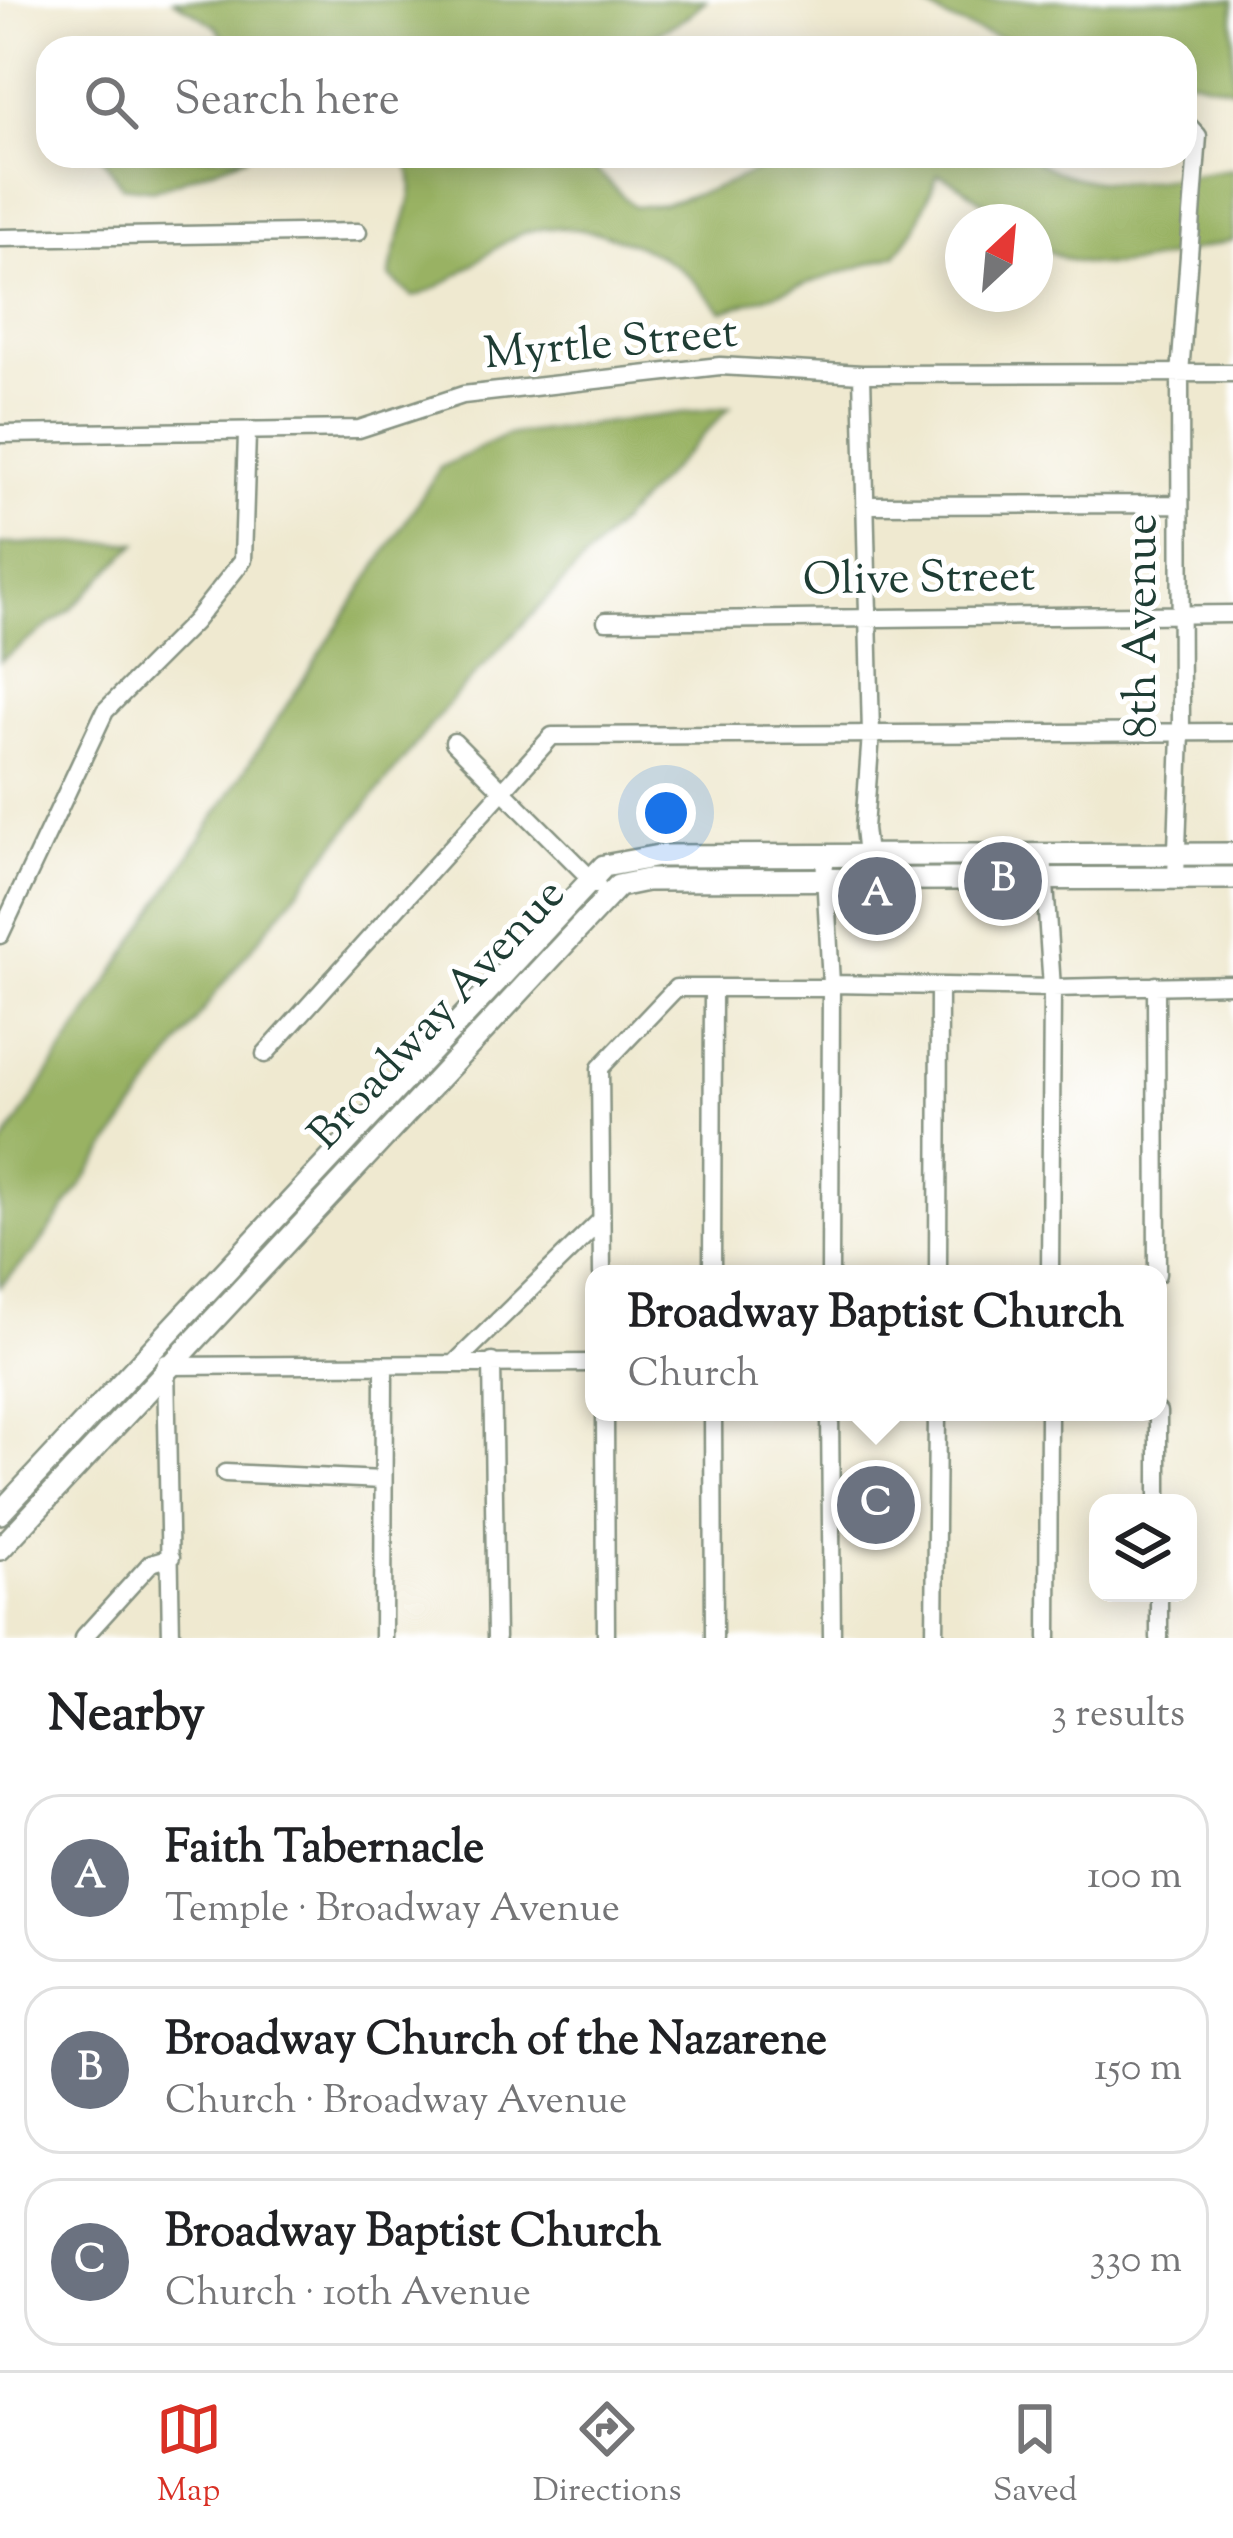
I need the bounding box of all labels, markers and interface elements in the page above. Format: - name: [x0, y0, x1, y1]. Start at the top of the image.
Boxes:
- search box: [36, 36, 1197, 168]
- icon: search: [78, 69, 144, 135]
- text: Search here: [174, 70, 400, 135]
- north arrow: [945, 204, 1053, 312]
- street label: Myrtle Street: [482, 303, 740, 389]
- street label: 8th Avenue: [1112, 514, 1177, 738]
- street label: Olive Street: [802, 546, 1036, 616]
- your location: [636, 783, 696, 843]
- pin: B: [964, 836, 1042, 926]
- pin: A: [838, 851, 916, 941]
- street label: Broadway Avenue: [296, 865, 582, 1167]
- popup: [585, 1265, 1167, 1421]
- text: Broadway Baptist Church: [628, 1283, 1124, 1348]
- text: Church: [628, 1348, 759, 1404]
- pin: C: [837, 1460, 915, 1550]
- map controls: [1089, 1494, 1197, 1602]
- button: layers: [1089, 1494, 1197, 1602]
- text: Nearby: [48, 1680, 205, 1753]
- text: 3 results: [1051, 1688, 1185, 1744]
- text: Faith Tabernacle: [165, 1818, 484, 1883]
- text: A: [74, 1850, 106, 1906]
- text: 100 m: [1087, 1850, 1182, 1906]
- text: Temple · Broadway Avenue: [165, 1883, 620, 1939]
- text: Broadway Church of the Nazarene: [165, 2010, 827, 2075]
- text: B: [78, 2042, 102, 2098]
- text: 150 m: [1094, 2042, 1182, 2098]
- text: Church · Broadway Avenue: [165, 2075, 627, 2131]
- text: Broadway Baptist Church: [165, 2202, 662, 2267]
- text: C: [74, 2234, 106, 2290]
- text: 330 m: [1090, 2234, 1182, 2290]
- text: Church · 10th Avenue: [165, 2267, 531, 2323]
- tab: Map: [156, 2396, 222, 2516]
- tab: Directions: [533, 2396, 682, 2516]
- tab: Saved: [993, 2396, 1077, 2516]

